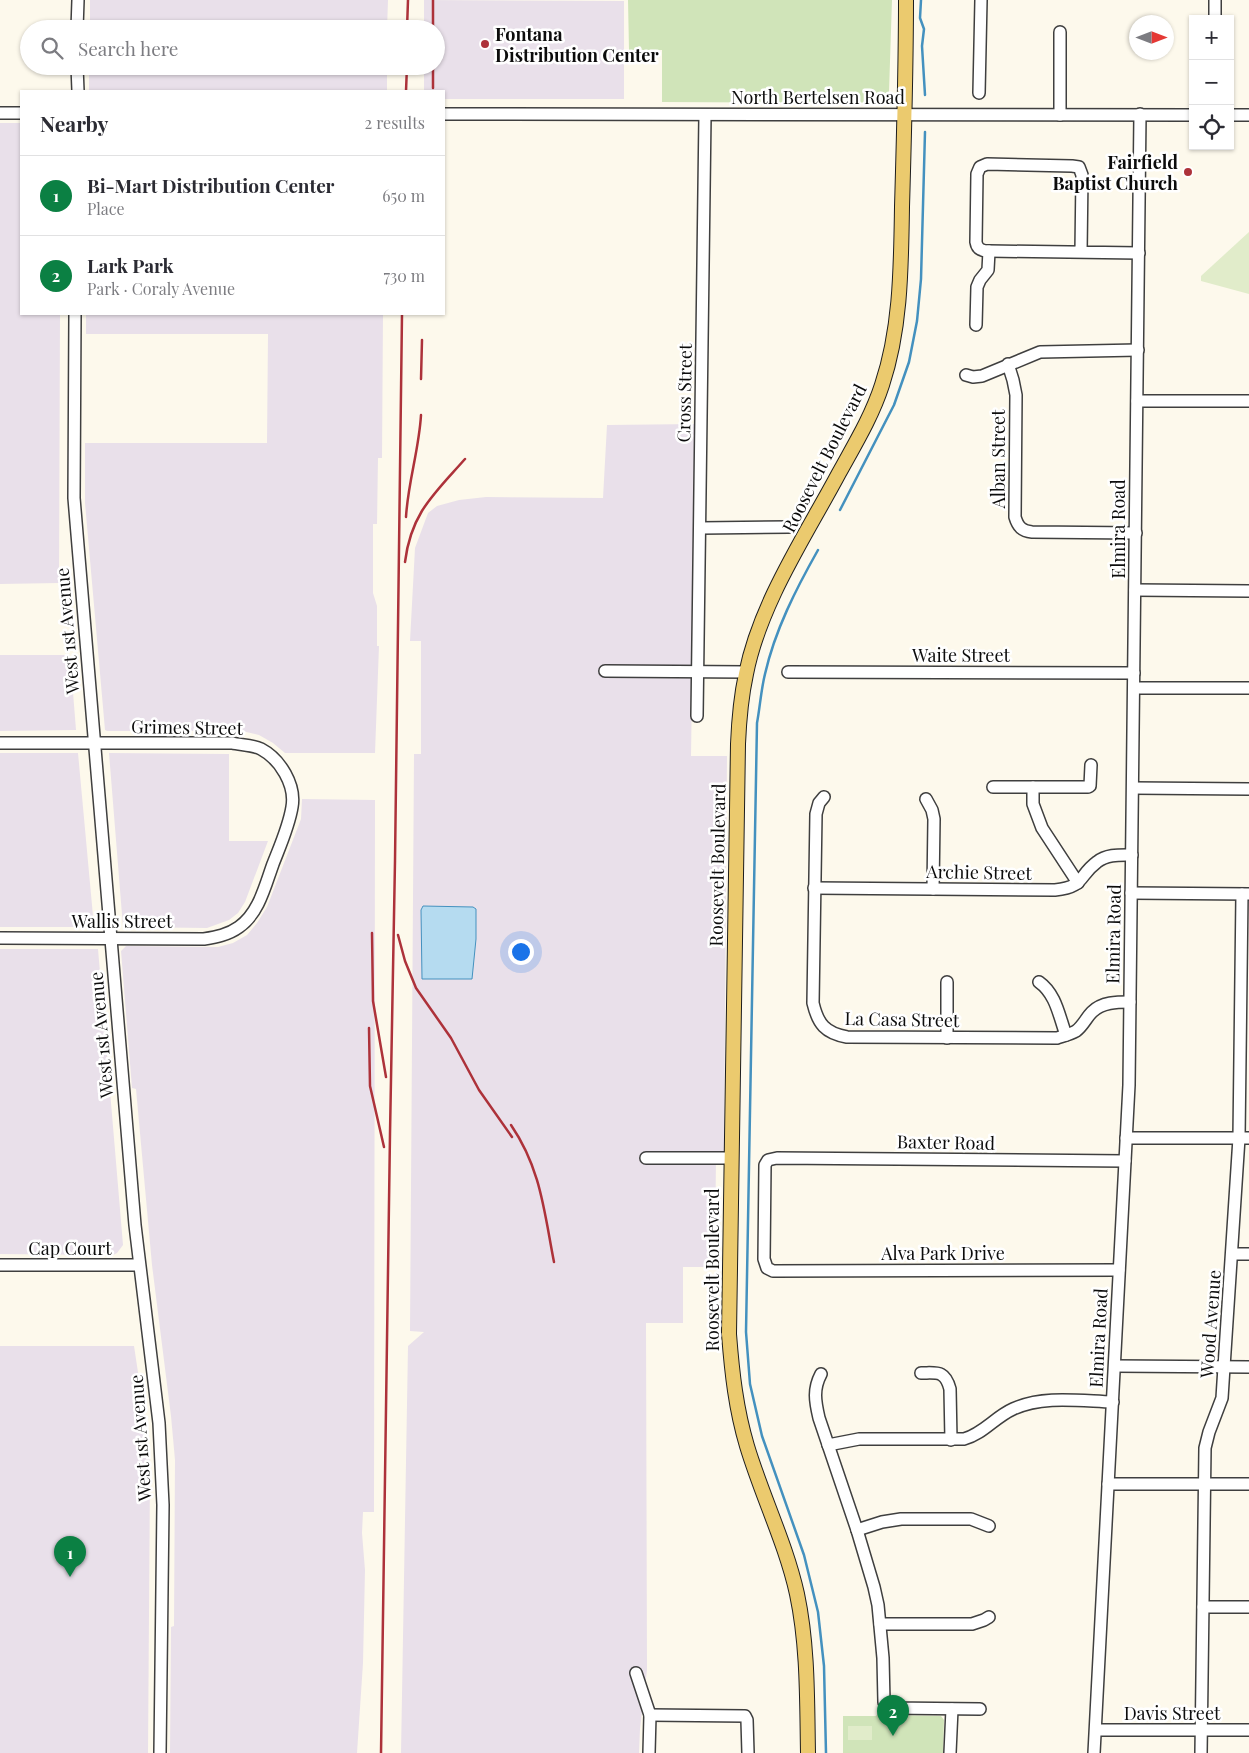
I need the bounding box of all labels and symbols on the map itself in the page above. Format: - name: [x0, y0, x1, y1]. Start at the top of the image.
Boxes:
- north arrow: [1129, 15, 1174, 60]
- place label: Fontana Distribution Center: [495, 22, 659, 67]
- marker: Fontana Distribution Center: [479, 38, 491, 50]
- street label: North Bertelsen Road: [731, 85, 906, 109]
- place label: Fairfield Baptist Church: [1052, 150, 1178, 195]
- marker: Fairfield Baptist Church: [1182, 166, 1194, 178]
- street label: Cross Street: [671, 343, 697, 443]
- street label: Roosevelt Boulevard: [776, 379, 872, 536]
- street label: Alban Street: [986, 409, 1010, 510]
- street label: Elmira Road: [1106, 479, 1130, 579]
- street label: West 1st Avenue: [50, 567, 85, 696]
- street label: Waite Street: [911, 643, 1011, 667]
- street label: Grimes Street: [131, 714, 244, 740]
- street label: Roosevelt Boulevard: [704, 783, 730, 947]
- street label: Archie Street: [925, 859, 1033, 885]
- street label: Elmira Road: [1100, 883, 1126, 984]
- street label: Wallis Street: [71, 909, 173, 933]
- your location: [508, 939, 534, 965]
- street label: West 1st Avenue: [84, 971, 119, 1100]
- street label: La Casa Street: [844, 1006, 960, 1032]
- street label: Baxter Road: [897, 1129, 996, 1155]
- street label: Roosevelt Boulevard: [700, 1188, 724, 1352]
- street label: Cap Court: [28, 1236, 112, 1260]
- street label: Alva Park Drive: [880, 1241, 1005, 1265]
- street label: Wood Avenue: [1194, 1269, 1226, 1380]
- street label: Elmira Road: [1083, 1287, 1113, 1388]
- street label: West 1st Avenue: [124, 1374, 156, 1503]
- pin: 1: [54, 1536, 86, 1577]
- pin: 2: [877, 1695, 909, 1736]
- street label: Davis Street: [1124, 1701, 1221, 1725]

